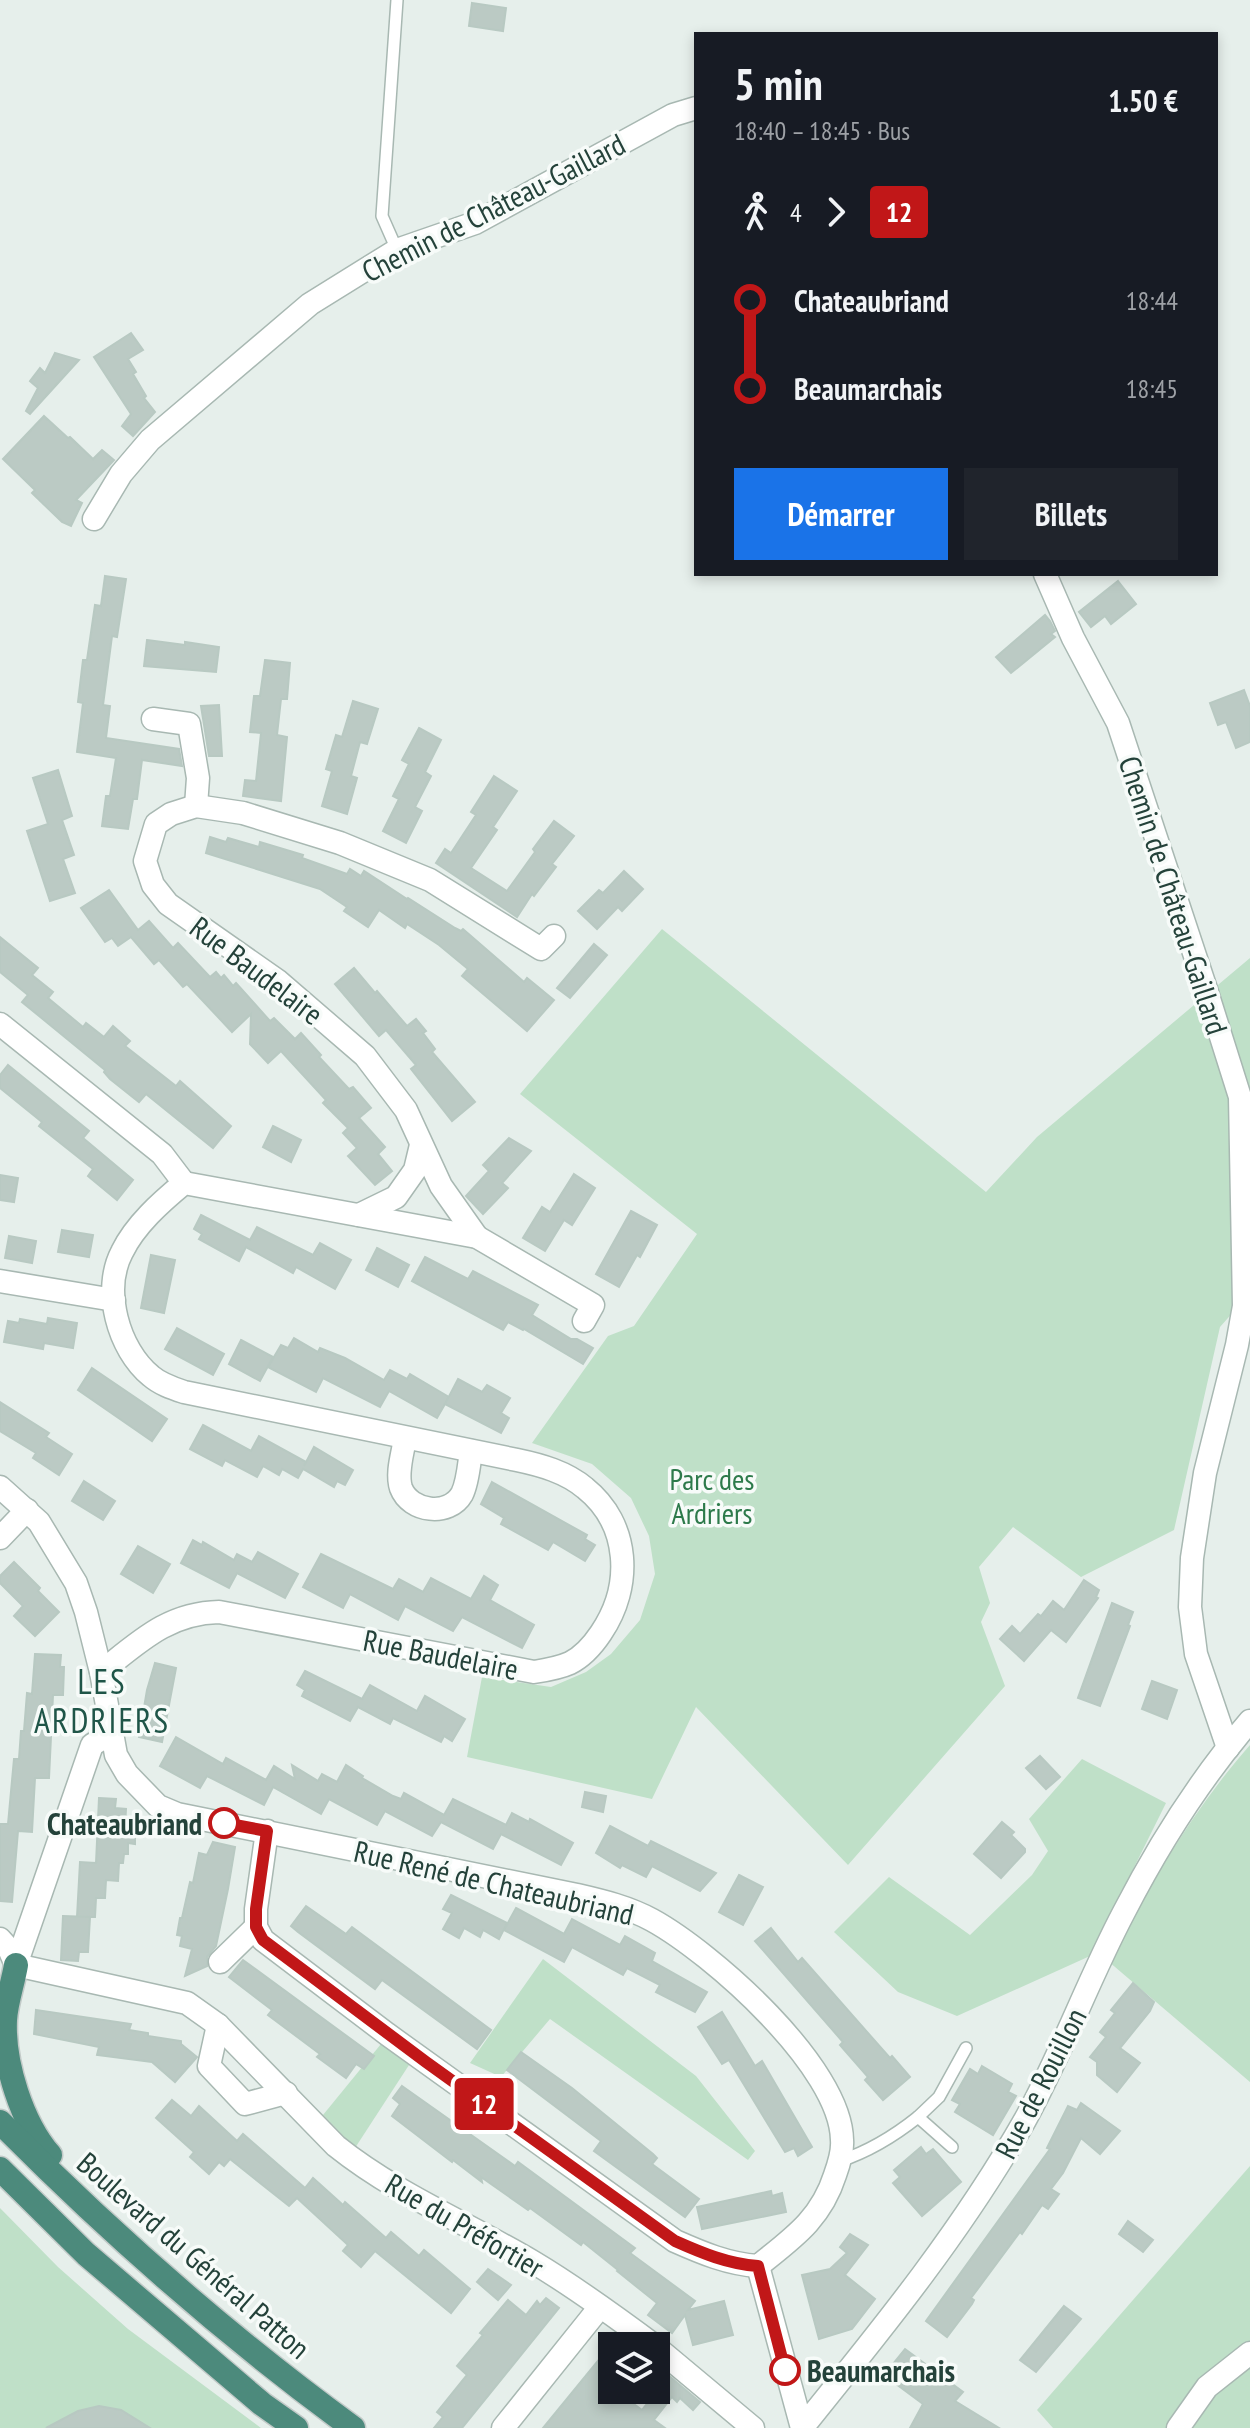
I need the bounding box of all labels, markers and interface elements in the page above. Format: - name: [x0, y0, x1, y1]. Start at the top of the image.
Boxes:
- text: 5 min: [734, 55, 823, 112]
- text: 1.50 €: [1108, 81, 1178, 120]
- text: 18:40 – 18:45 · Bus: [734, 114, 910, 147]
- street label: Chemin de Château-Gaillard: [355, 124, 631, 290]
- icon: walk: [734, 190, 778, 234]
- icon: forward: [814, 190, 858, 234]
- text: 12: [886, 193, 912, 230]
- text: 4: [790, 196, 802, 229]
- text: Chateaubriand: [794, 281, 949, 320]
- text: 18:44: [1126, 284, 1178, 317]
- text: Beaumarchais: [794, 369, 942, 408]
- text: 18:45: [1126, 372, 1178, 405]
- button: Démarrer: [734, 468, 948, 560]
- button: Billets: [964, 468, 1178, 560]
- street label: Chemin de Château-Gaillard: [1111, 751, 1237, 1039]
- street label: Rue Baudelaire: [183, 907, 331, 1033]
- park label: Parc des Ardriers: [670, 1459, 754, 1532]
- street label: Rue Baudelaire: [360, 1620, 522, 1688]
- district label: LES ARDRIERS: [34, 1659, 170, 1742]
- place label: Chateaubriand: [47, 1804, 202, 1843]
- marker: Chateaubriand: [209, 1808, 239, 1838]
- street label: Rue René de Chateaubriand: [350, 1831, 638, 1933]
- street label: Rue de Rouillon: [985, 2001, 1095, 2165]
- line badge: 12: [448, 2078, 520, 2130]
- text: 12: [471, 2085, 497, 2122]
- street label: Boulevard du Général Patton: [70, 2143, 318, 2367]
- street label: Rue du Préfortier: [379, 2164, 552, 2286]
- map controls: [598, 2332, 670, 2404]
- button: layers: [598, 2332, 670, 2404]
- place label: Beaumarchais: [807, 2351, 955, 2390]
- marker: Beaumarchais: [770, 2355, 800, 2385]

